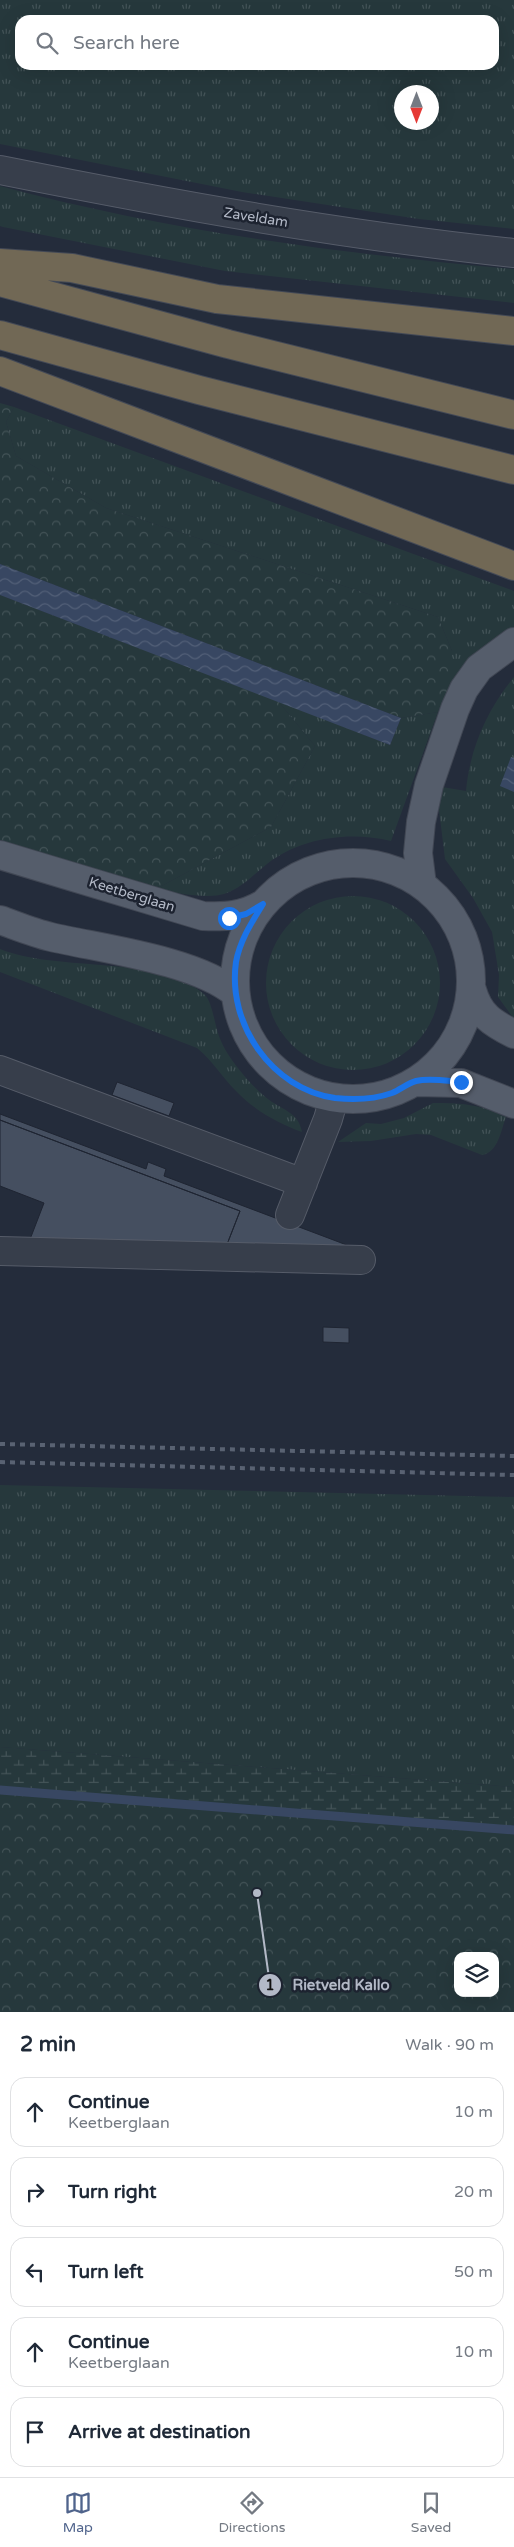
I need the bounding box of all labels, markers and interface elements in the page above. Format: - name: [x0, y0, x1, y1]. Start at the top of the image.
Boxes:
- search box: [15, 15, 499, 70]
- icon: search: [33, 29, 61, 57]
- text: Search here: [73, 32, 180, 54]
- north arrow: [394, 85, 439, 130]
- street label: Zaveldam: [223, 204, 289, 231]
- street label: Keetberglaan: [87, 873, 177, 916]
- route start: [218, 907, 241, 930]
- route end: [450, 1071, 473, 1094]
- map controls: [454, 1952, 499, 1997]
- button: layers: [454, 1952, 499, 1997]
- callout: Rietveld Kallo: [257, 1970, 399, 2000]
- text: 1: [265, 1976, 275, 1994]
- text: Rietveld Kallo: [292, 1976, 390, 1994]
- text: 2 min: [20, 2032, 76, 2057]
- text: Walk · 90 m: [405, 2035, 494, 2055]
- text: Continue: [68, 2091, 150, 2113]
- icon: ahead: [21, 2098, 49, 2126]
- text: 10 m: [454, 2102, 493, 2122]
- text: Keetberglaan: [68, 2113, 170, 2133]
- icon: right: [21, 2178, 49, 2206]
- text: Turn right: [68, 2181, 156, 2203]
- text: 20 m: [454, 2182, 493, 2202]
- icon: left: [21, 2258, 49, 2286]
- text: Turn left: [68, 2261, 144, 2283]
- text: 50 m: [454, 2262, 493, 2282]
- text: Continue: [68, 2331, 150, 2353]
- icon: ahead: [21, 2338, 49, 2366]
- text: 10 m: [454, 2342, 493, 2362]
- text: Keetberglaan: [68, 2353, 170, 2373]
- icon: arrive: [21, 2418, 49, 2446]
- text: Arrive at destination: [68, 2421, 251, 2443]
- tab: Map: [63, 2489, 93, 2536]
- tab: Directions: [218, 2489, 285, 2536]
- tab: Saved: [411, 2489, 451, 2536]

